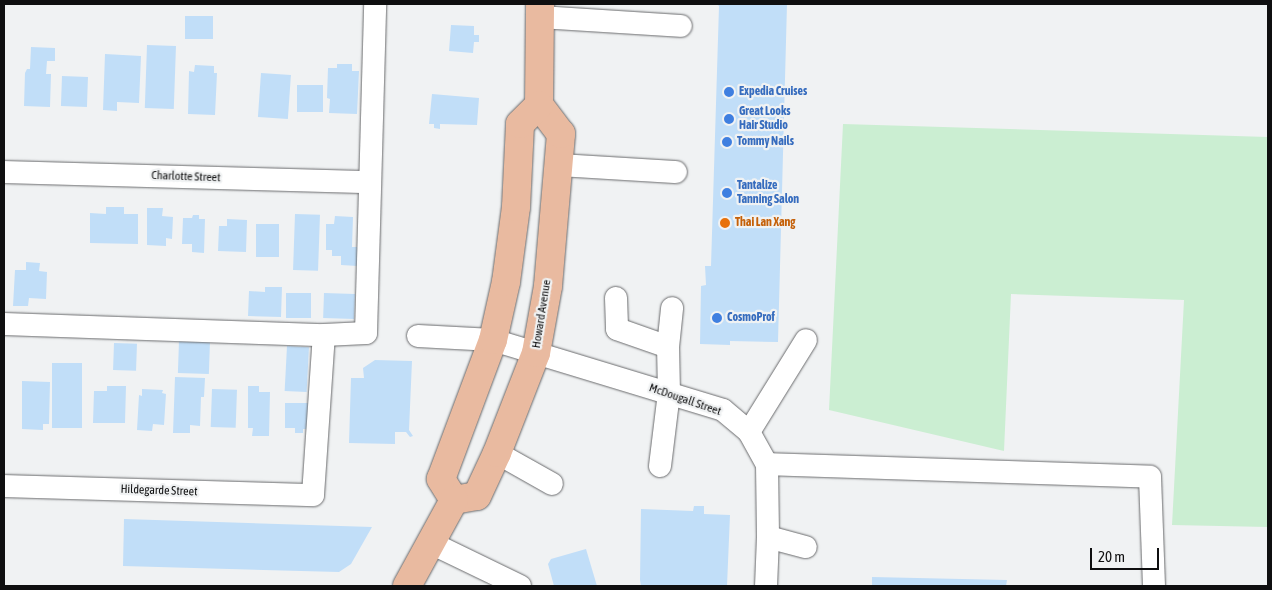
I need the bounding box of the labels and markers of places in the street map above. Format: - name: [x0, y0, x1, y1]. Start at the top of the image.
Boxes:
- place label: Expedia Cruises: [739, 85, 807, 99]
- marker: Expedia Cruises: [723, 86, 735, 98]
- place label: Great Looks Hair Studio: [739, 105, 790, 133]
- marker: Great Looks Hair Studio: [723, 113, 735, 125]
- place label: Tommy Nails: [737, 135, 794, 149]
- marker: Tommy Nails: [721, 136, 733, 148]
- place label: Tantalize Tanning Salon: [737, 179, 799, 207]
- marker: Tantalize Tanning Salon: [721, 187, 733, 199]
- place label: Thai Lan Xang: [735, 216, 795, 230]
- marker: Thai Lan Xang: [719, 217, 731, 229]
- place label: CosmoProf: [727, 311, 775, 325]
- marker: CosmoProf: [711, 312, 723, 324]

